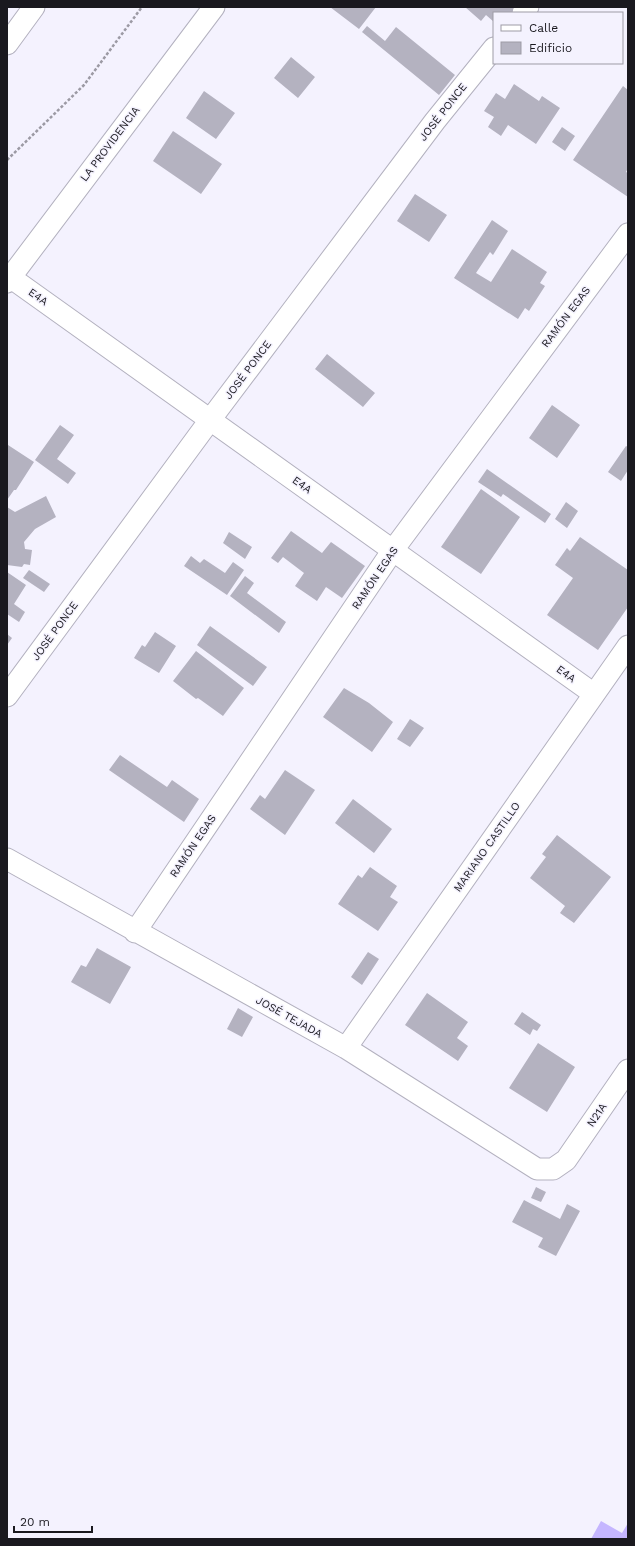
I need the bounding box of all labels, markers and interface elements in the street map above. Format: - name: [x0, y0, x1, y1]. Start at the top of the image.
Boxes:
- legend: [493, 12, 623, 64]
- text: Calle: [529, 21, 558, 35]
- text: Edificio: [529, 41, 572, 55]
- street label: JOSÉ PONCE: [416, 80, 470, 144]
- street label: LA PROVIDENCIA: [78, 104, 142, 184]
- street label: RAMÓN EGAS: [538, 283, 593, 350]
- street label: E4A: [26, 286, 50, 308]
- street label: JOSÉ PONCE: [221, 338, 274, 402]
- street label: E4A: [290, 474, 314, 496]
- street label: RAMÓN EGAS: [348, 544, 401, 612]
- street label: JOSÉ PONCE: [28, 598, 81, 663]
- street label: E4A: [554, 663, 578, 685]
- street label: MARIANO CASTILLO: [451, 799, 523, 895]
- street label: RAMÓN EGAS: [166, 812, 219, 880]
- street label: JOSÉ TEJADA: [254, 993, 325, 1041]
- street label: N21A: [584, 1101, 610, 1129]
- scale bar: [14, 1508, 92, 1534]
- text: 20 m: [20, 1515, 50, 1529]

